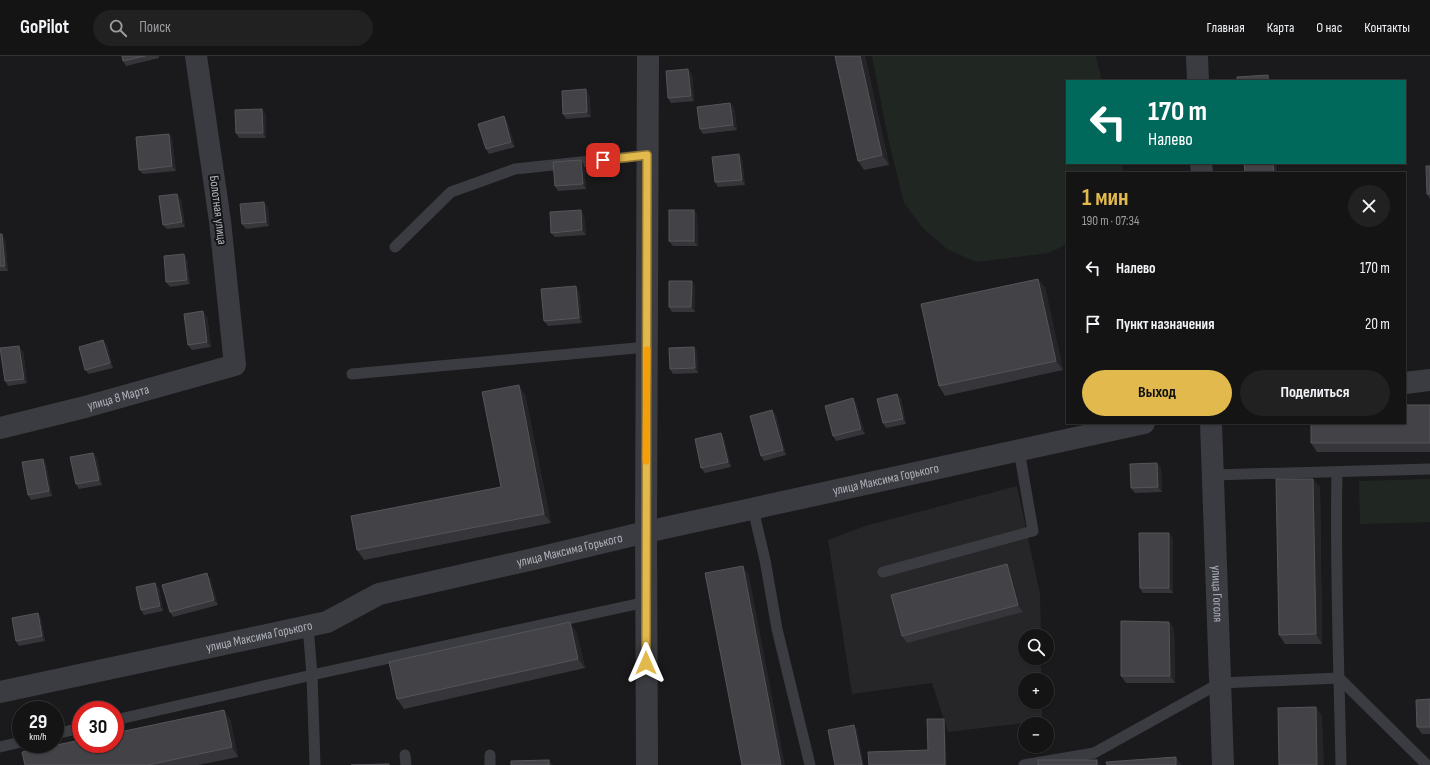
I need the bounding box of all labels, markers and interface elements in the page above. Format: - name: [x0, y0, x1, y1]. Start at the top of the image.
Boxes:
- search box: [93, 10, 373, 46]
- text: GoPilot: [20, 16, 69, 39]
- icon: search: [107, 17, 129, 39]
- text: Поиск: [139, 18, 171, 37]
- text: Главная: [1207, 19, 1245, 36]
- text: Карта: [1267, 19, 1294, 36]
- text: О нас: [1316, 19, 1342, 36]
- text: Контакты: [1364, 19, 1410, 36]
- text: 170 m: [1148, 95, 1207, 128]
- icon: left: [1082, 96, 1134, 148]
- text: Налево: [1148, 129, 1193, 150]
- pin: [586, 143, 620, 177]
- icon: arrive: [592, 149, 614, 171]
- street label: Болотная улица: [206, 175, 230, 245]
- text: 1 мин: [1082, 183, 1129, 212]
- button: close: [1348, 185, 1390, 227]
- text: 190 m · 07:34: [1082, 213, 1140, 229]
- icon: left: [1082, 257, 1104, 279]
- text: Налево: [1116, 259, 1156, 278]
- text: 170 m: [1360, 259, 1390, 278]
- icon: arrive: [1082, 313, 1104, 335]
- text: Пункт назначения: [1116, 315, 1214, 334]
- text: 20 m: [1365, 315, 1390, 334]
- button: Выход: [1082, 370, 1232, 416]
- button: Поделиться: [1240, 370, 1390, 416]
- street label: улица 8 Марта: [86, 381, 151, 414]
- street label: улица Максима Горького: [831, 460, 940, 499]
- street label: улица Максима Горького: [515, 530, 624, 571]
- street label: улица Гоголя: [1208, 565, 1226, 623]
- street label: улица Максима Горького: [204, 617, 314, 656]
- map controls: [1018, 629, 1054, 753]
- button: search: [1018, 629, 1054, 665]
- position arrow: [625, 642, 667, 684]
- button: +: [1018, 673, 1054, 709]
- speed limit sign: 30: [72, 701, 124, 753]
- text: 29: [29, 710, 47, 734]
- button: −: [1018, 717, 1054, 753]
- text: km/h: [29, 731, 47, 743]

